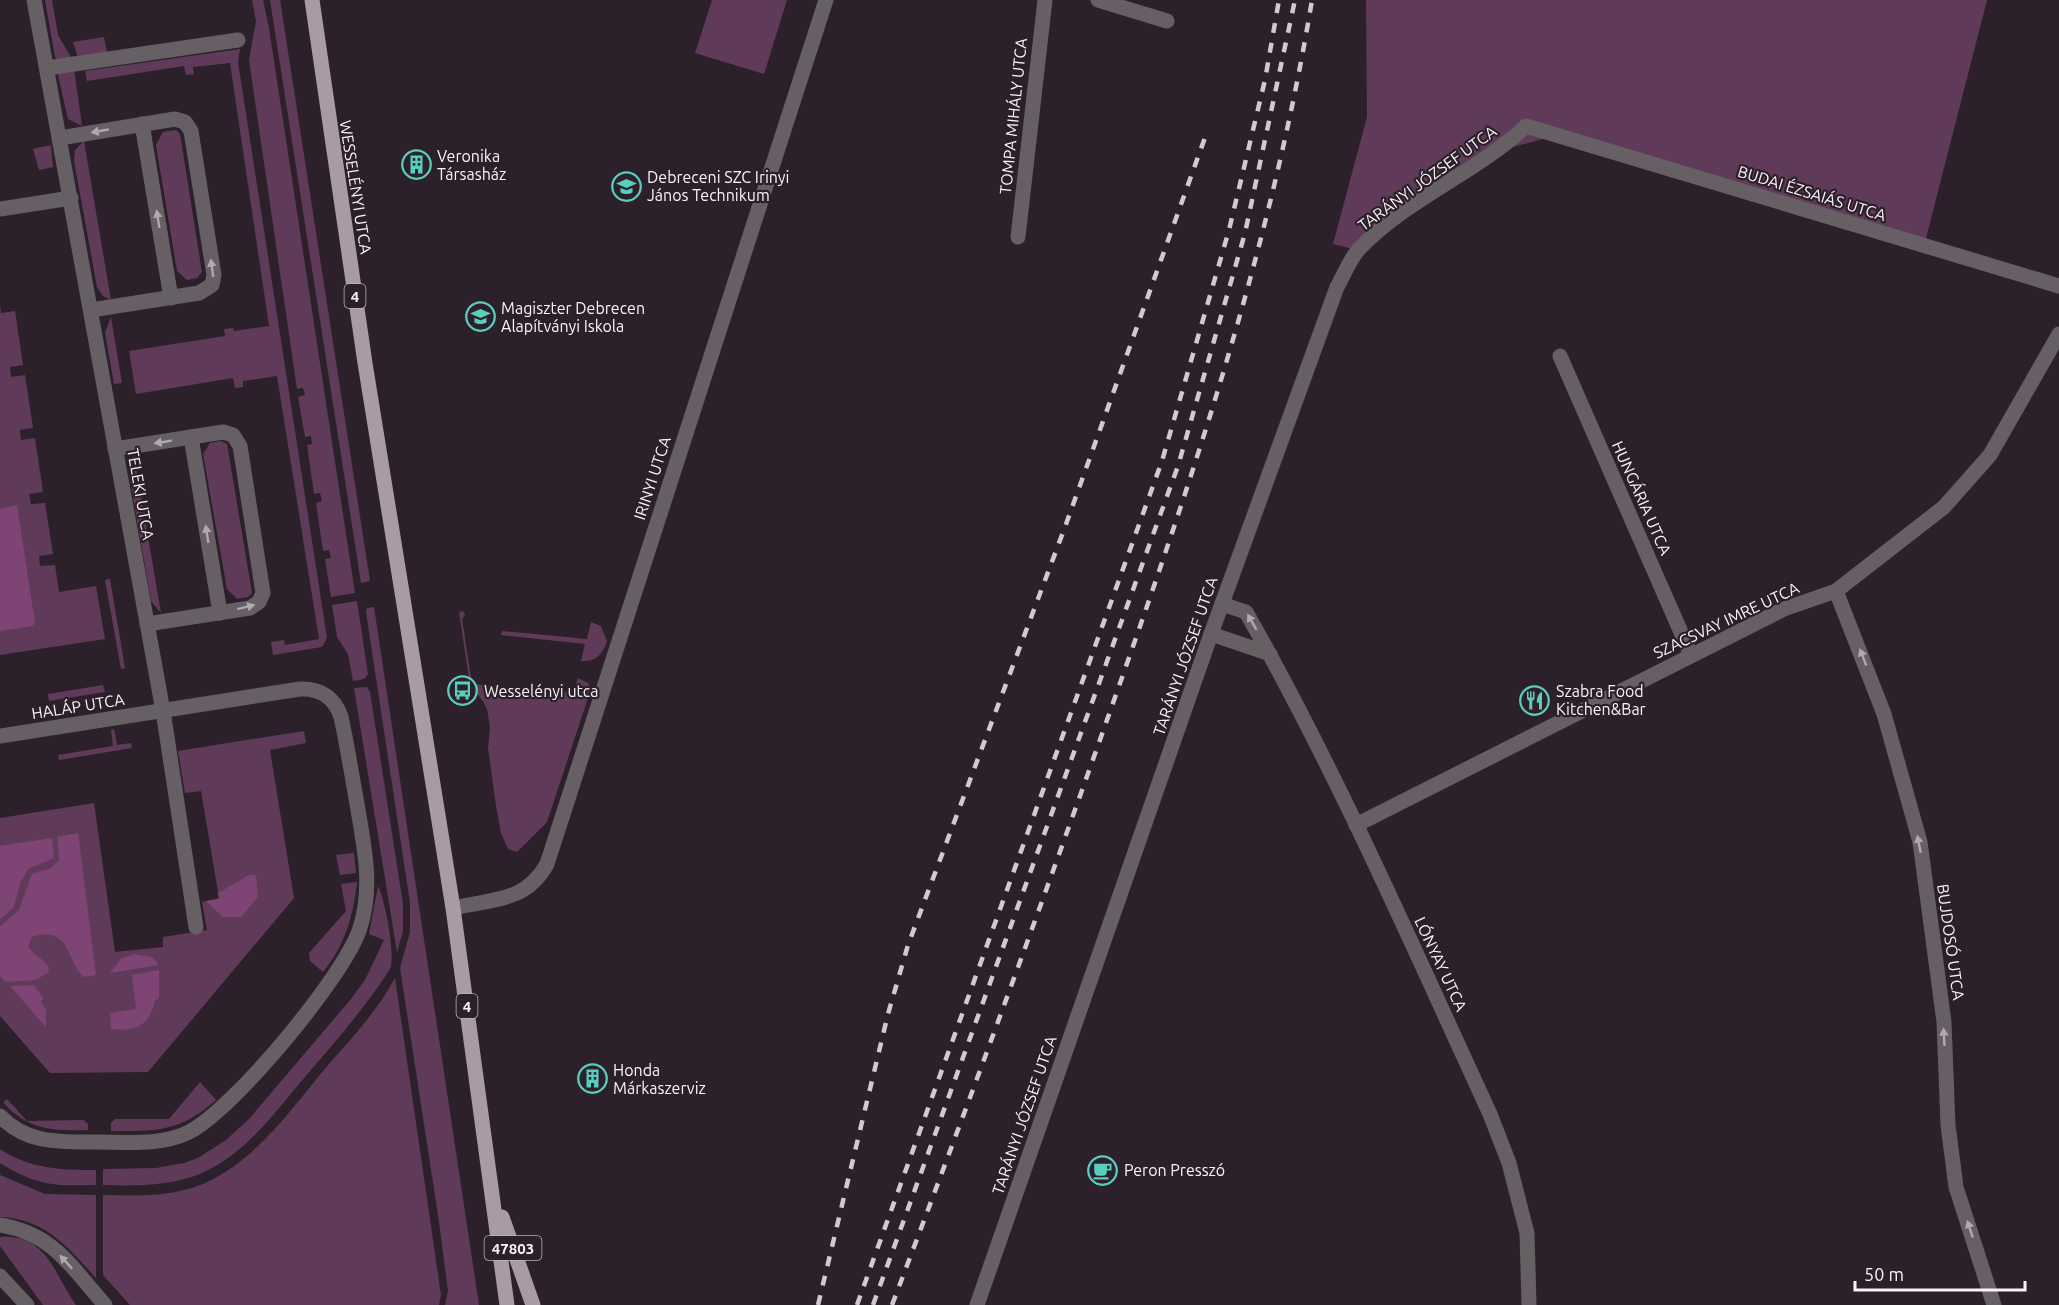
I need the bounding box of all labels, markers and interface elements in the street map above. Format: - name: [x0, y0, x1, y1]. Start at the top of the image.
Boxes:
- street label: TOMPA MIHÁLY UTCA: [994, 36, 1030, 195]
- street label: WESSELÉNYI UTCA: [337, 119, 378, 256]
- street label: TARÁNYI JÓZSEF UTCA: [1353, 120, 1500, 234]
- one-way arrow: [90, 127, 109, 136]
- place label: Veronika Társasház: [437, 147, 506, 183]
- building icon: Veronika Társasház: [400, 149, 432, 181]
- street label: BUDAI ÉZSAIÁS UTCA: [1736, 160, 1889, 224]
- place label: Debreceni SZC Irinyi János Technikum: [647, 168, 789, 204]
- school or university icon: Debreceni SZC Irinyi János Technikum: [610, 170, 642, 202]
- one-way arrow: [153, 210, 162, 229]
- one-way arrow: [208, 259, 217, 278]
- road number: 4: [344, 284, 366, 308]
- place label: Magiszter Debrecen Alapítványi Iskola: [501, 299, 645, 335]
- school or university icon: Magiszter Debrecen Alapítványi Iskola: [464, 301, 496, 333]
- street label: IRINYI UTCA: [630, 433, 674, 522]
- one-way arrow: [153, 437, 172, 446]
- street label: HUNGÁRIA UTCA: [1609, 437, 1677, 558]
- street label: TELEKI UTCA: [124, 447, 158, 542]
- one-way arrow: [202, 524, 211, 543]
- street label: TARÁNYI JÓZSEF UTCA: [1147, 573, 1221, 738]
- street label: SZACSVAY IMRE UTCA: [1650, 578, 1802, 662]
- one-way arrow: [237, 602, 255, 612]
- one-way arrow: [1247, 613, 1257, 630]
- one-way arrow: [1857, 648, 1867, 666]
- bus stop icon: Wesselényi utca: [447, 675, 479, 707]
- place label: Wesselényi utca: [484, 682, 598, 700]
- place label: Szabra Food Kitchen&Bar: [1556, 682, 1646, 718]
- restaurant icon: Szabra Food Kitchen&Bar: [1519, 684, 1551, 716]
- street label: HALÁP UTCA: [30, 688, 126, 722]
- one-way arrow: [1914, 834, 1923, 853]
- street label: BUJDOSÓ UTCA: [1934, 883, 1969, 1002]
- street label: LÓNYAY UTCA: [1411, 914, 1472, 1015]
- road number: 4: [456, 994, 478, 1018]
- one-way arrow: [1940, 1028, 1949, 1047]
- street label: TARÁNYI JÓZSEF UTCA: [986, 1032, 1060, 1197]
- place label: Honda Márkaszerviz: [613, 1061, 706, 1097]
- building icon: Honda Márkaszerviz: [576, 1063, 608, 1095]
- cafe icon: Peron Presszó: [1087, 1154, 1119, 1186]
- place label: Peron Presszó: [1124, 1161, 1225, 1179]
- one-way arrow: [1964, 1220, 1974, 1238]
- road number: 47803: [484, 1236, 542, 1260]
- one-way arrow: [59, 1254, 73, 1269]
- scale bar: [1855, 1254, 2024, 1292]
- text: 50 m: [1864, 1264, 1904, 1284]

